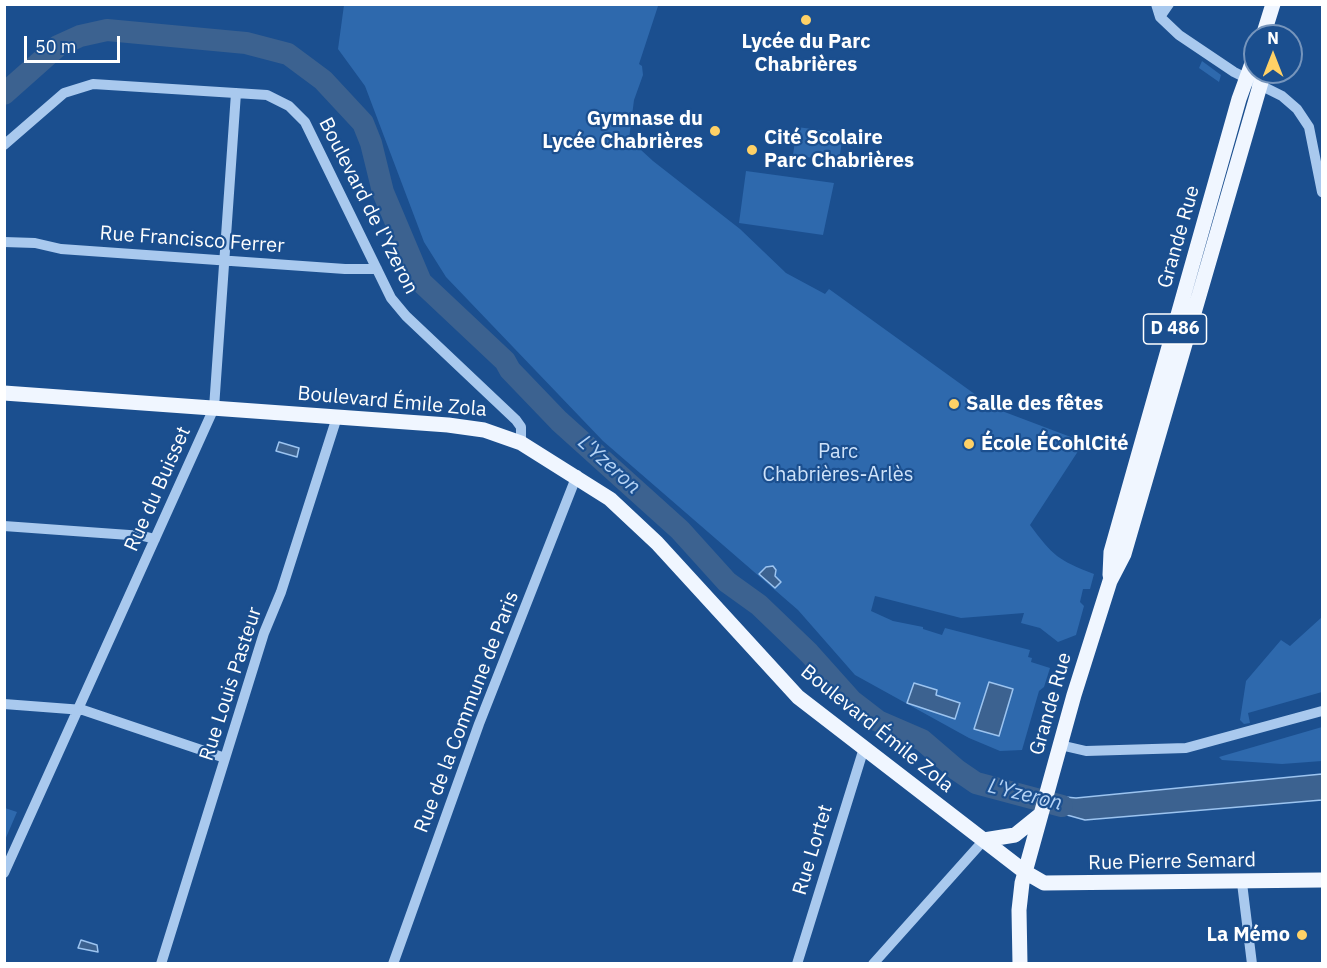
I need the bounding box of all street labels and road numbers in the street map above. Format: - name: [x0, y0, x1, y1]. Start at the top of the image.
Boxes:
- street label: Boulevard de l'Yzeron: [313, 114, 423, 298]
- street label: Grande Rue: [1153, 183, 1205, 291]
- street label: Rue Francisco Ferrer: [99, 222, 285, 258]
- road number: D 486: [1144, 314, 1206, 344]
- street label: Boulevard Émile Zola: [296, 382, 488, 422]
- street label: Rue du Buisset: [120, 423, 196, 555]
- street label: Rue de la Commune de Paris: [410, 588, 524, 836]
- street label: Rue Louis Pasteur: [195, 604, 267, 764]
- street label: Grande Rue: [1025, 650, 1077, 758]
- street label: Boulevard Émile Zola: [796, 660, 958, 798]
- street label: Rue Lortet: [788, 802, 838, 898]
- street label: Rue Pierre Semard: [1088, 849, 1256, 875]

